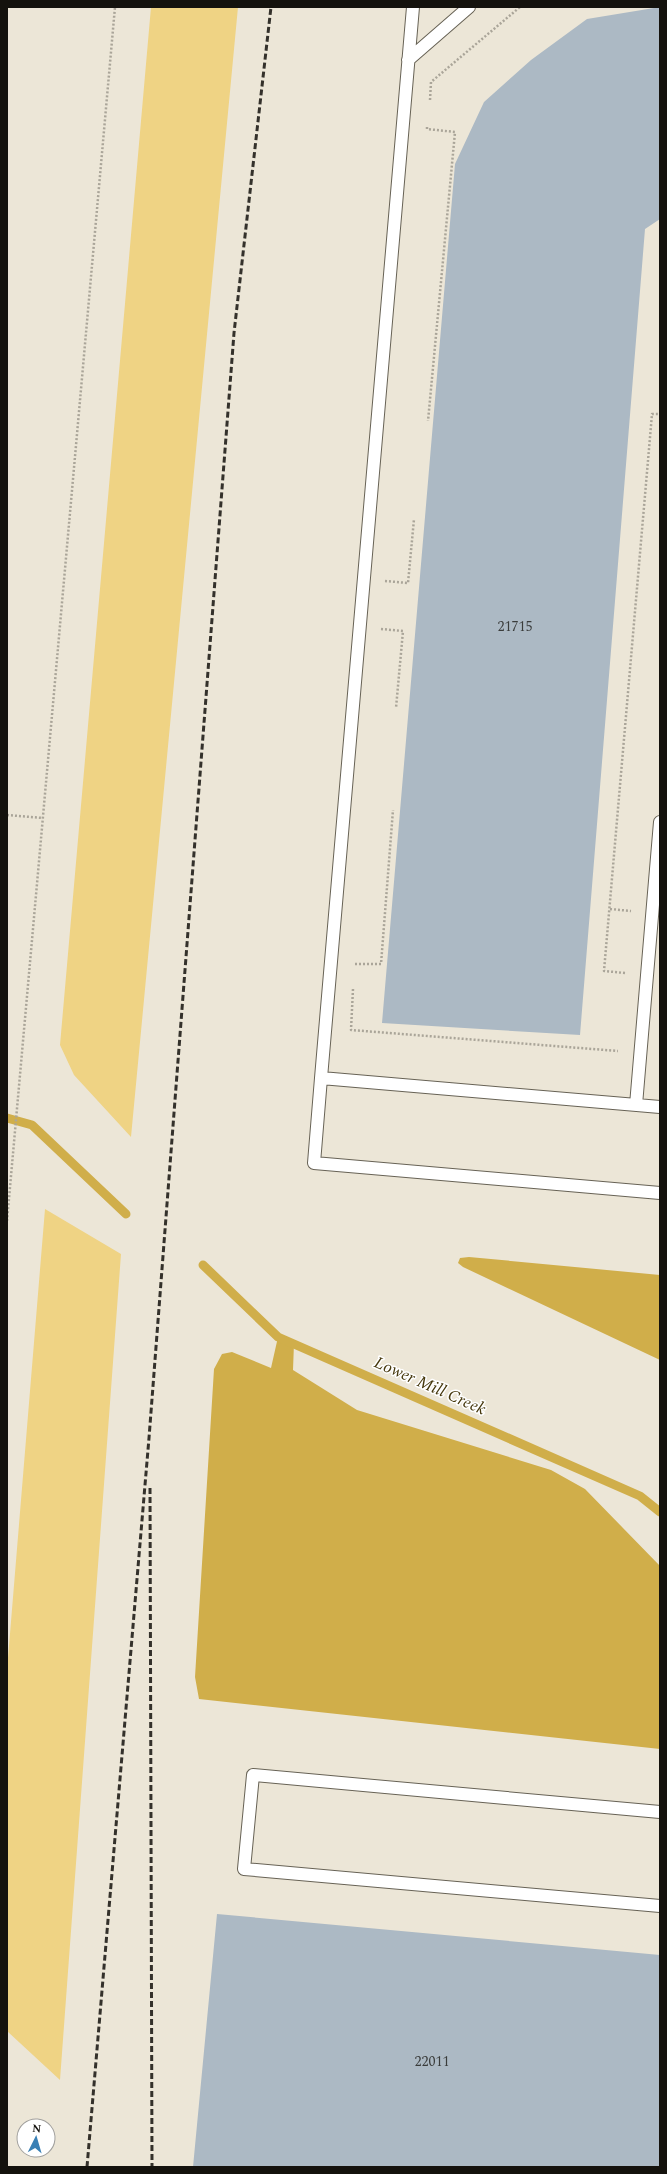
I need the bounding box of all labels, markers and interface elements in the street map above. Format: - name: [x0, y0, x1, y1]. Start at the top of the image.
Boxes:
- house number: 21715: [498, 616, 533, 637]
- water label: Lower Mill Creek: [370, 1350, 490, 1422]
- house number: 22011: [415, 2051, 450, 2072]
- north arrow: [16, 2118, 56, 2158]
- text: N: [32, 2120, 42, 2137]

